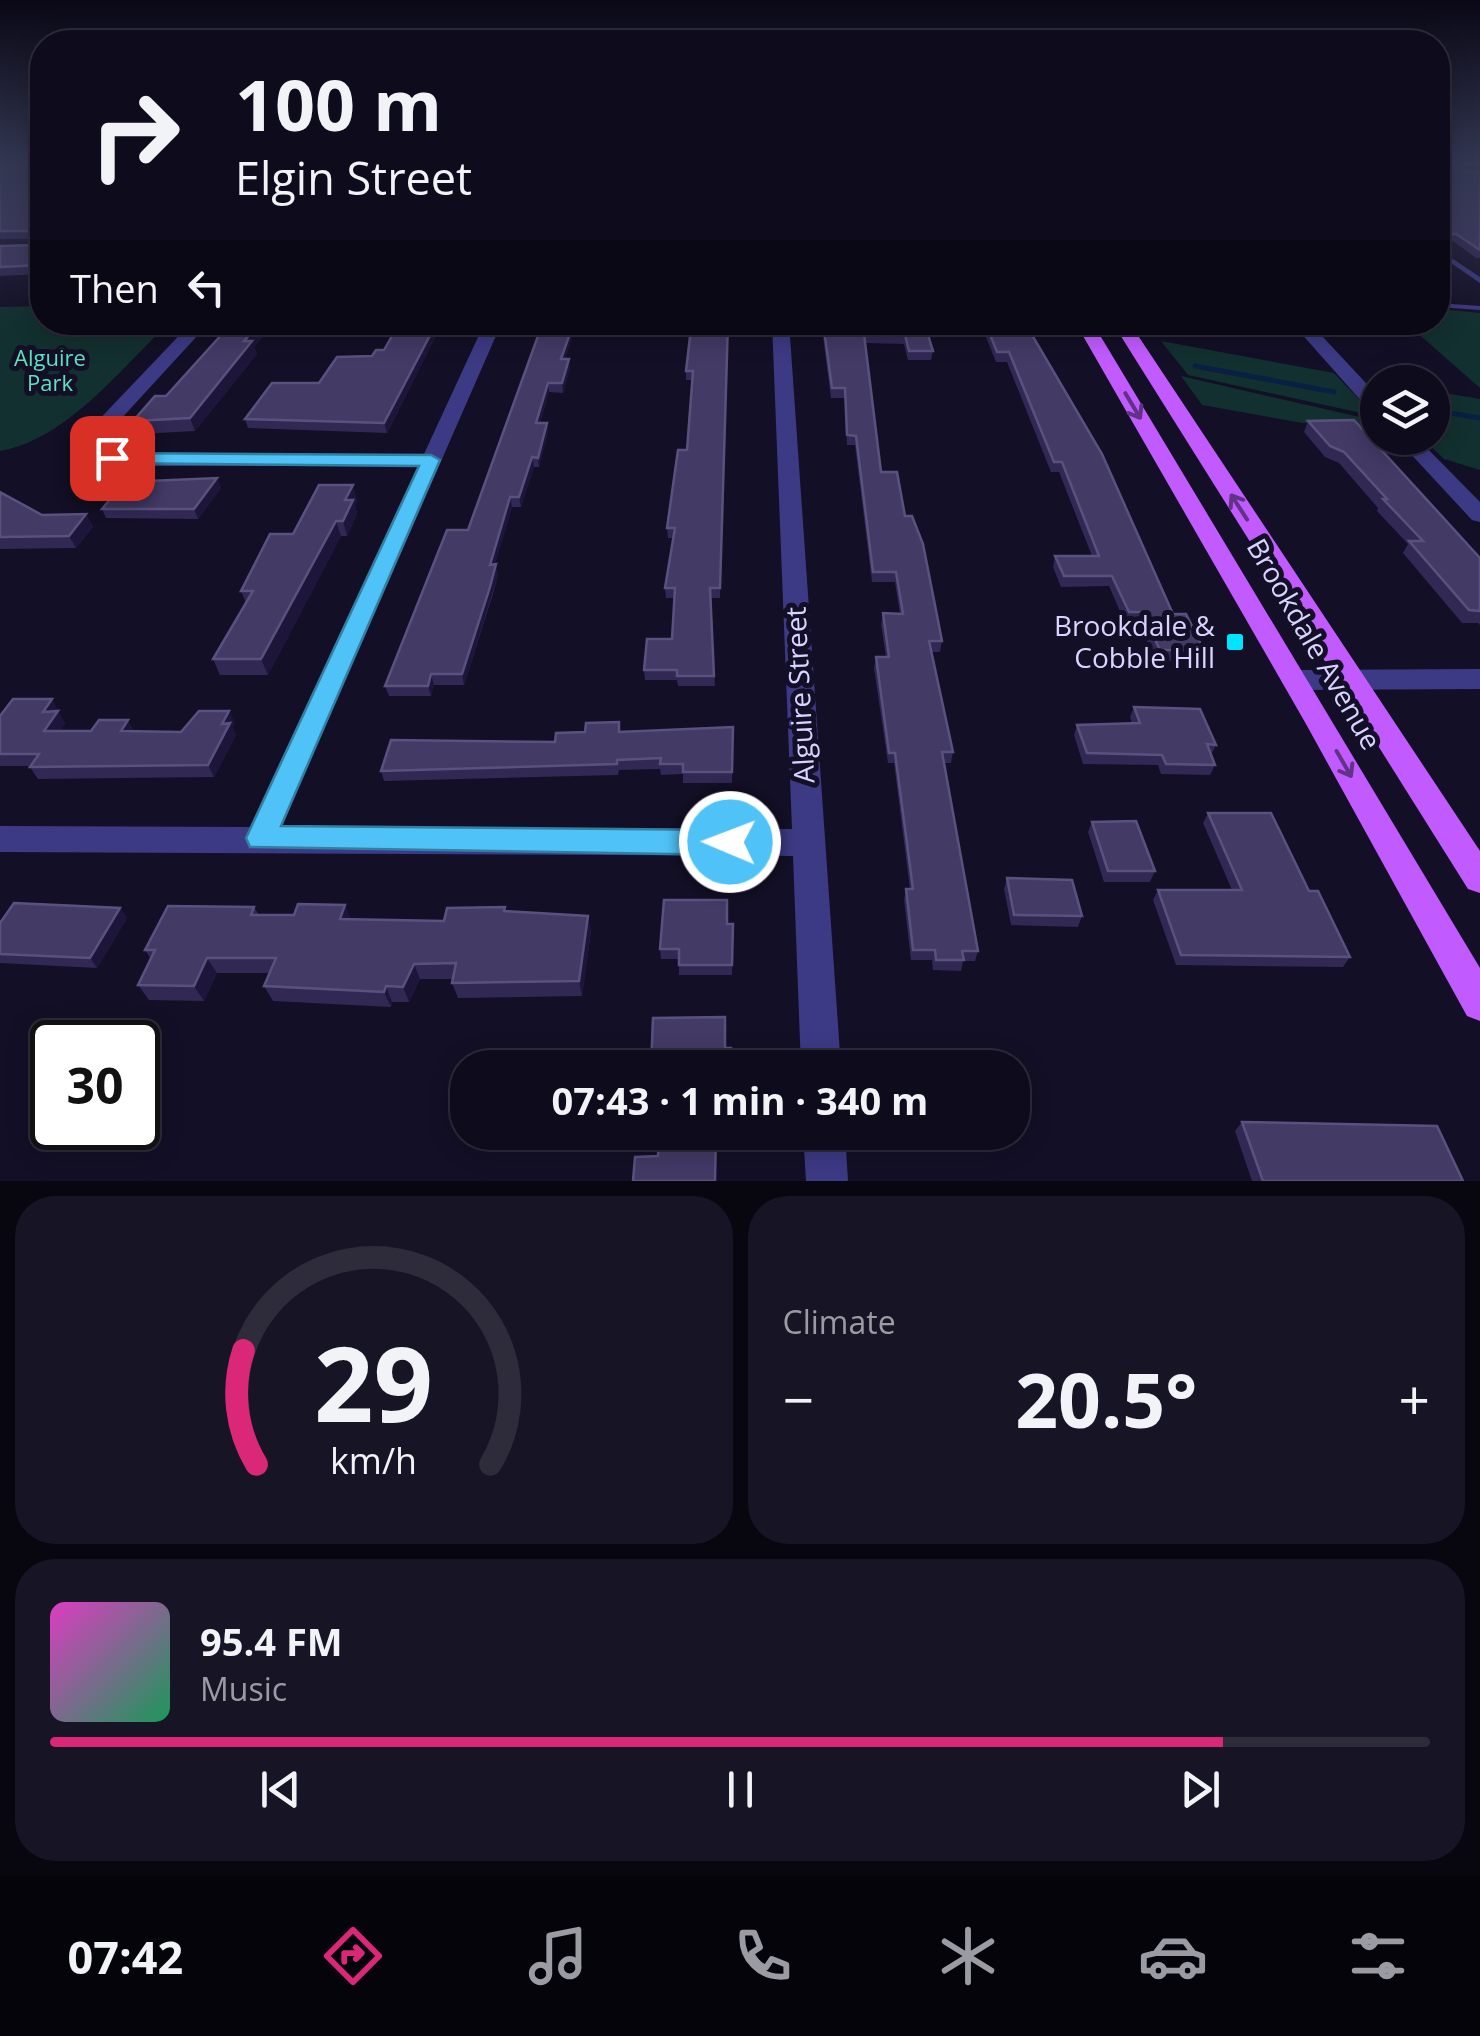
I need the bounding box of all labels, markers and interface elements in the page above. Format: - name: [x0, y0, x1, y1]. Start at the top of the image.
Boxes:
- text: 100 m: [235, 56, 442, 152]
- icon: right: [70, 70, 200, 200]
- text: Elgin Street: [235, 147, 472, 208]
- icon: left: [179, 260, 234, 315]
- text: Then: [70, 262, 159, 314]
- park label: Alguire Park: [14, 342, 86, 397]
- map controls: [1360, 365, 1450, 455]
- button: layers: [1360, 365, 1450, 455]
- one-way arrow: [1123, 391, 1143, 420]
- pin: [70, 416, 155, 501]
- icon: arrive: [85, 431, 140, 486]
- one-way arrow: [1229, 494, 1250, 522]
- street label: Brookdale Avenue: [1239, 531, 1391, 756]
- street label: Alguire Street: [775, 606, 823, 784]
- place label: Brookdale & Cobble Hill: [1054, 606, 1216, 676]
- marker: Brookdale & Cobble Hill: [1224, 631, 1246, 653]
- one-way arrow: [1334, 749, 1354, 778]
- position arrow: [678, 790, 782, 894]
- speed limit sign: 30: [30, 1020, 160, 1150]
- text: 07:43 · 1 min · 340 m: [552, 1074, 928, 1126]
- text: Climate: [783, 1300, 896, 1343]
- text: 29: [314, 1311, 433, 1452]
- text: 20.5°: [1015, 1348, 1197, 1450]
- text: −: [783, 1361, 814, 1436]
- text: +: [1399, 1361, 1430, 1436]
- text: km/h: [330, 1436, 417, 1484]
- text: 95.4 FM: [200, 1615, 343, 1667]
- text: Music: [200, 1667, 287, 1710]
- icon: previous: [253, 1762, 308, 1817]
- icon: pause: [713, 1762, 768, 1817]
- icon: next: [1173, 1762, 1228, 1817]
- icon: directions: [318, 1921, 388, 1991]
- icon: music: [523, 1921, 593, 1991]
- icon: phone: [728, 1921, 798, 1991]
- icon: climate: [933, 1921, 1003, 1991]
- icon: car: [1138, 1921, 1208, 1991]
- icon: filters: [1343, 1921, 1413, 1991]
- text: 07:42: [67, 1926, 183, 1987]

